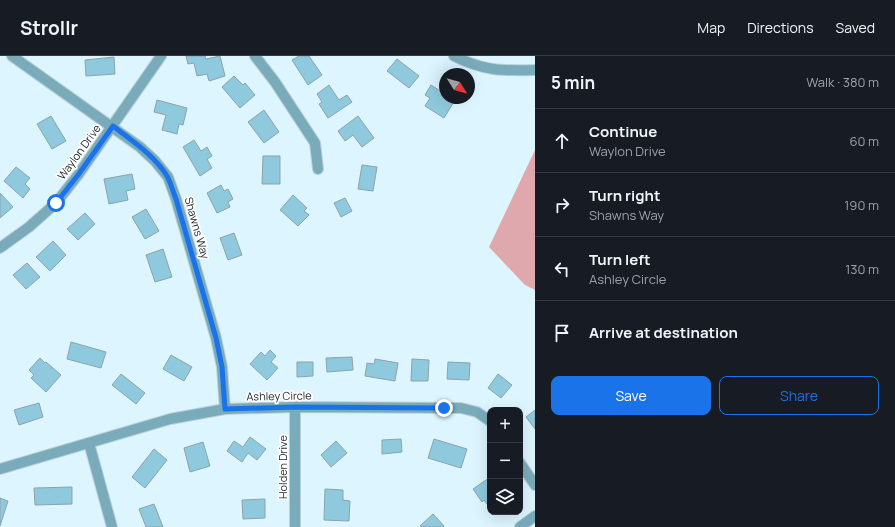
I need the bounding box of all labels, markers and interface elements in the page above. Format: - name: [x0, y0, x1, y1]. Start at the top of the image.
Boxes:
- text: Strollr: [20, 15, 78, 41]
- text: Map: [697, 18, 725, 37]
- text: Directions: [747, 18, 814, 37]
- text: Saved: [836, 18, 875, 37]
- north arrow: [439, 68, 475, 104]
- text: 5 min: [551, 71, 595, 94]
- text: Walk · 380 m: [806, 73, 879, 91]
- street label: Waylon Drive: [53, 121, 104, 182]
- text: Continue: [589, 121, 657, 142]
- icon: ahead: [551, 130, 573, 152]
- text: 60 m: [849, 132, 879, 150]
- text: Waylon Drive: [589, 142, 666, 160]
- text: Turn right: [589, 185, 660, 206]
- route start: [47, 194, 65, 212]
- icon: right: [551, 194, 573, 216]
- street label: Shawns Way: [182, 195, 213, 261]
- text: 190 m: [844, 196, 879, 214]
- text: Shawns Way: [589, 206, 664, 224]
- text: Turn left: [589, 249, 651, 270]
- icon: left: [551, 258, 573, 280]
- text: 130 m: [845, 260, 879, 278]
- text: Ashley Circle: [589, 270, 666, 288]
- icon: arrive: [551, 322, 573, 344]
- text: Arrive at destination: [589, 322, 738, 343]
- button: Save: [551, 376, 711, 415]
- button: Share: [719, 376, 879, 415]
- street label: Ashley Circle: [246, 387, 312, 404]
- route end: [435, 399, 453, 417]
- map controls: [487, 407, 523, 515]
- button: +: [487, 407, 523, 443]
- street label: Holden Drive: [275, 435, 290, 499]
- button: −: [487, 443, 523, 479]
- button: layers: [487, 479, 523, 515]

